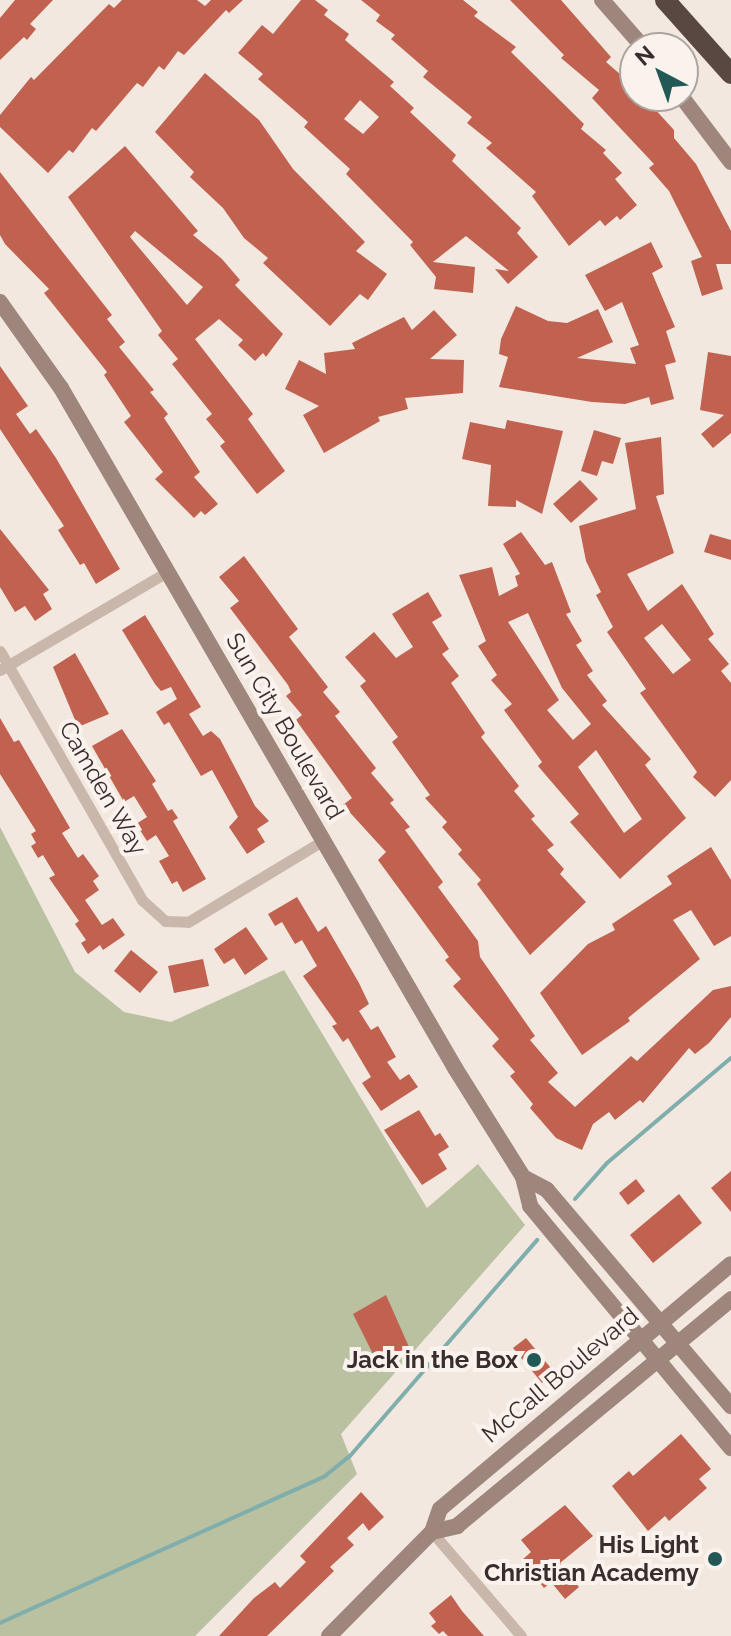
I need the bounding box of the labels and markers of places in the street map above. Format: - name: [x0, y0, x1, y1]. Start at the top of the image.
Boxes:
- place label: Jack in the Box: [347, 1346, 518, 1374]
- marker: Jack in the Box: [525, 1351, 543, 1369]
- place label: His Light Christian Academy: [483, 1531, 699, 1587]
- marker: His Light Christian Academy: [706, 1550, 724, 1568]

